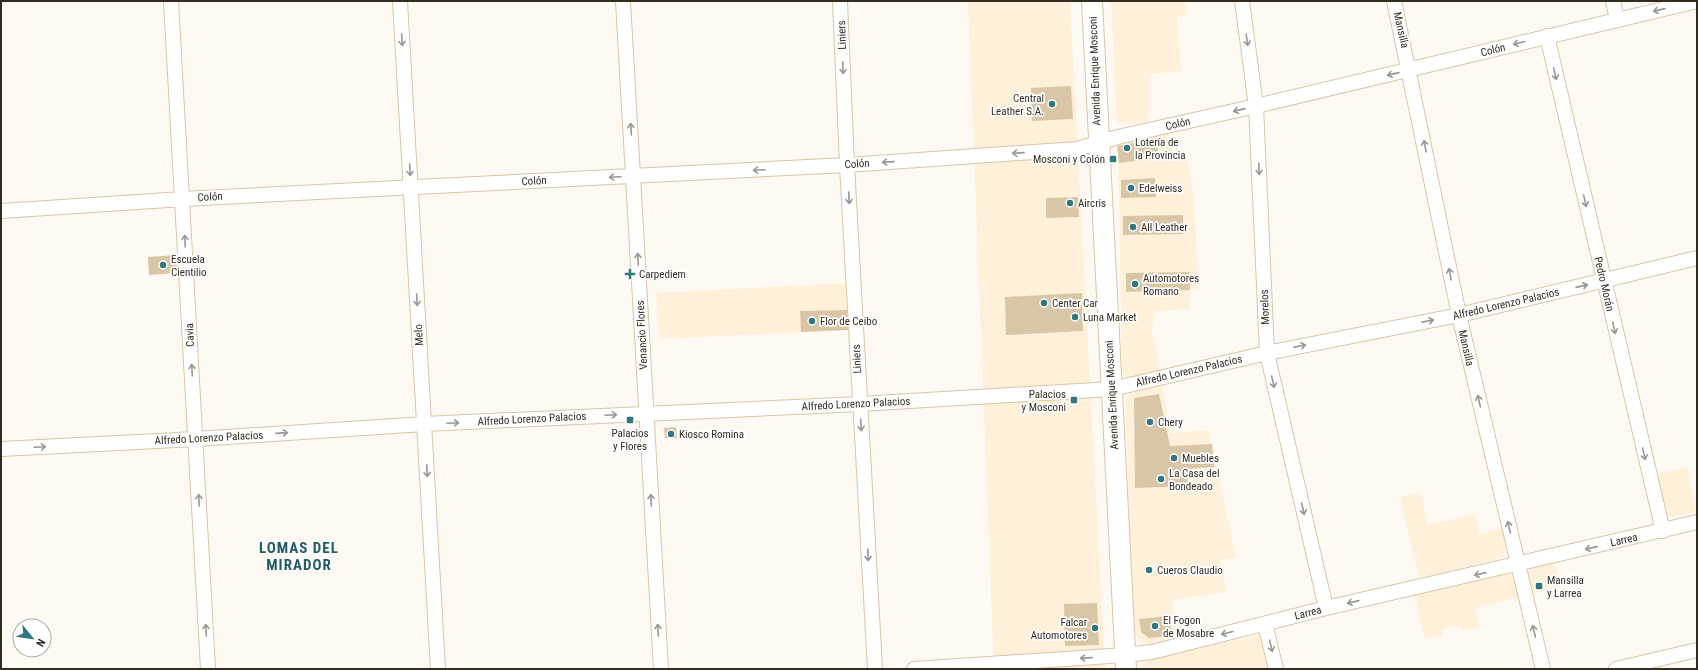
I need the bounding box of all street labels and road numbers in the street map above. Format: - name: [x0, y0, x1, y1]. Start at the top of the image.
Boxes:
- street label: Mansilla: [1391, 11, 1411, 49]
- street label: Avenida Enrique Mosconi: [1087, 16, 1103, 126]
- street label: Liniers: [835, 20, 849, 50]
- street label: Colón: [1479, 41, 1507, 59]
- street label: Colón: [1164, 115, 1192, 133]
- street label: Colón: [844, 157, 870, 171]
- street label: Colón: [521, 174, 547, 188]
- street label: Colón: [197, 190, 223, 204]
- street label: Pedro Morán: [1591, 255, 1617, 313]
- street label: Alfredo Lorenzo Palacios: [1452, 285, 1560, 323]
- street label: Morelos: [1258, 289, 1272, 325]
- street label: Venancio Flores: [634, 300, 650, 370]
- street label: Cavia: [183, 323, 197, 347]
- street label: Melo: [412, 323, 426, 346]
- street label: Mansilla: [1456, 329, 1476, 367]
- street label: Avenida Enrique Mosconi: [1103, 340, 1121, 450]
- street label: Liniers: [850, 344, 864, 374]
- street label: Alfredo Lorenzo Palacios: [1135, 352, 1243, 390]
- street label: Alfredo Lorenzo Palacios: [801, 395, 911, 413]
- street label: Alfredo Lorenzo Palacios: [477, 410, 587, 428]
- street label: Alfredo Lorenzo Palacios: [154, 429, 264, 447]
- street label: Larrea: [1609, 531, 1639, 549]
- street label: Larrea: [1293, 603, 1323, 623]

